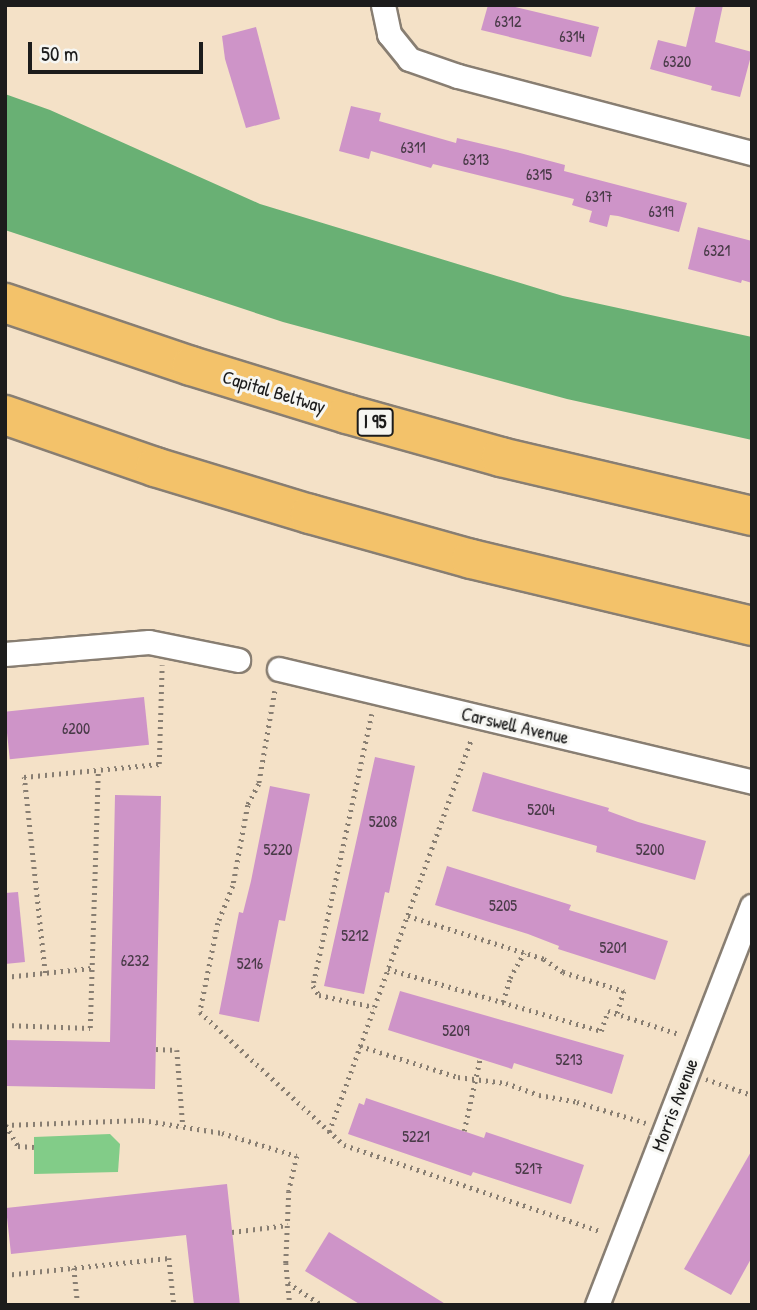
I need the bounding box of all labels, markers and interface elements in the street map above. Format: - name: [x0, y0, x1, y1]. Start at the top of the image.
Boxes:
- house number: 6312: [495, 11, 521, 31]
- house number: 6314: [559, 26, 585, 46]
- scale bar: [32, 28, 206, 72]
- text: 50 m: [41, 39, 78, 68]
- house number: 6320: [663, 51, 691, 71]
- house number: 6311: [400, 137, 426, 157]
- house number: 6313: [463, 149, 489, 169]
- house number: 6315: [526, 164, 552, 184]
- house number: 6317: [585, 186, 613, 206]
- house number: 6319: [648, 201, 674, 221]
- house number: 6321: [704, 240, 730, 260]
- street label: Capital Beltway: [220, 365, 328, 419]
- road number: I 95: [356, 408, 394, 436]
- street label: Carswell Avenue: [459, 703, 571, 749]
- house number: 6200: [62, 718, 90, 738]
- house number: 5204: [527, 799, 555, 819]
- house number: 5208: [369, 811, 397, 831]
- house number: 5220: [264, 839, 292, 859]
- house number: 5200: [636, 839, 664, 859]
- house number: 5205: [489, 895, 517, 915]
- house number: 5212: [341, 925, 369, 945]
- house number: 5201: [599, 937, 627, 957]
- house number: 6232: [121, 950, 149, 970]
- house number: 5216: [237, 953, 263, 973]
- house number: 5209: [442, 1020, 470, 1040]
- house number: 5213: [555, 1049, 583, 1069]
- street label: Morris Avenue: [647, 1055, 703, 1155]
- house number: 5221: [402, 1126, 430, 1146]
- house number: 5217: [515, 1158, 543, 1178]

